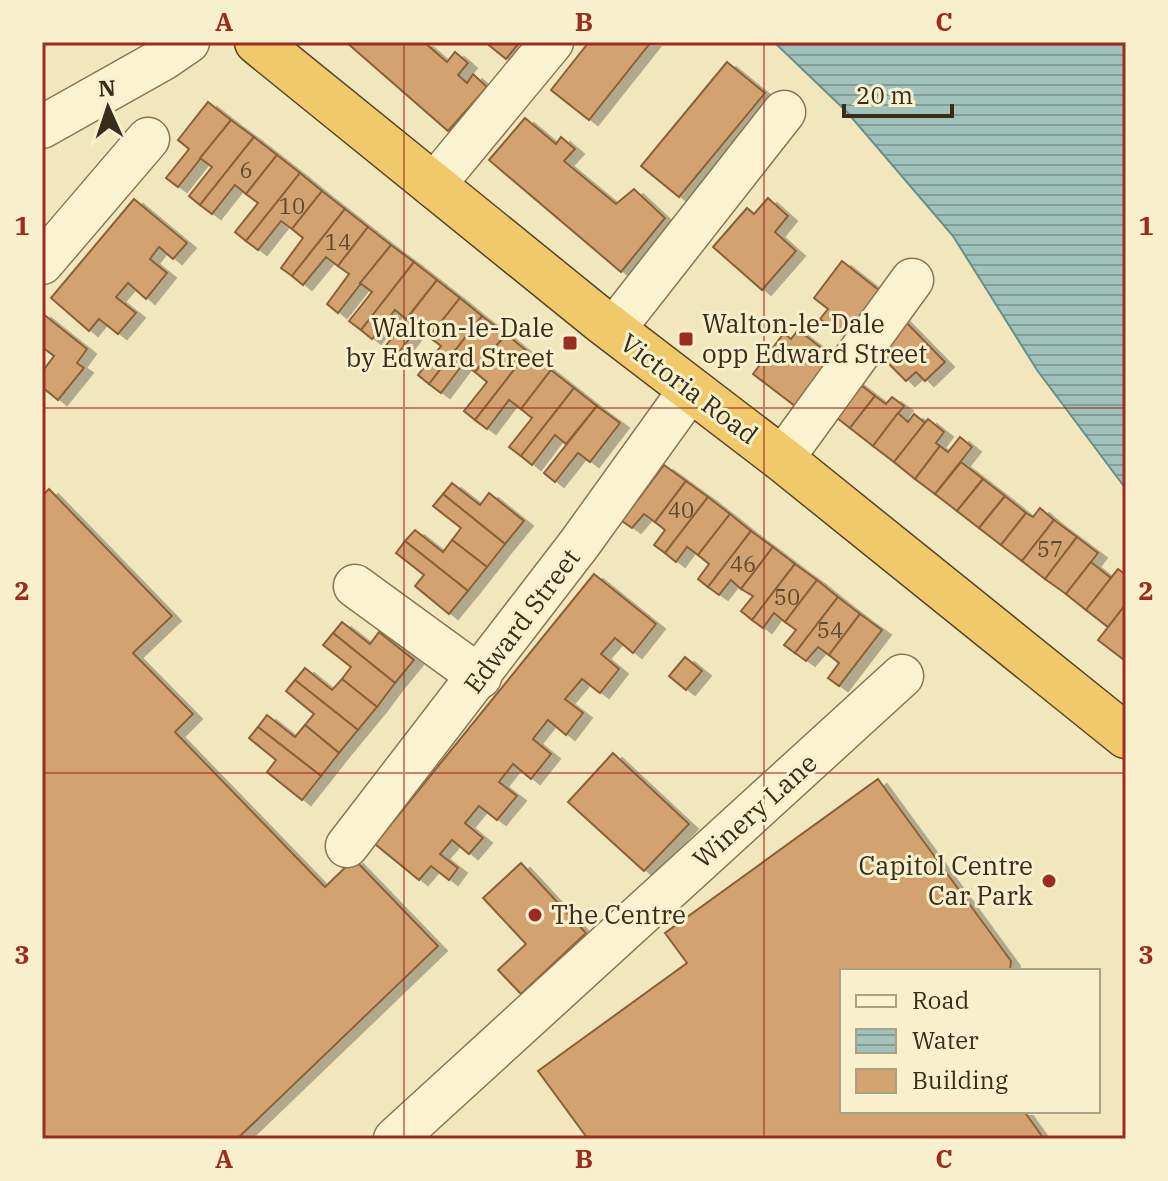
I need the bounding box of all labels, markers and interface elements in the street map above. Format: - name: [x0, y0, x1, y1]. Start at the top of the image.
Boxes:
- text: A: [215, 4, 233, 38]
- text: B: [575, 4, 593, 38]
- text: C: [935, 4, 953, 38]
- north arrow: [68, 68, 148, 148]
- scale bar: [844, 68, 952, 118]
- text: N: [97, 73, 116, 102]
- text: 20 m: [856, 79, 913, 111]
- house number: 6: [239, 155, 253, 184]
- house number: 10: [279, 191, 305, 220]
- text: 1: [14, 208, 30, 242]
- text: 1: [1138, 208, 1154, 242]
- house number: 14: [325, 227, 351, 256]
- place label: Walton-le-Dale opp Edward Street: [702, 306, 927, 370]
- place label: Walton-le-Dale by Edward Street: [346, 310, 554, 374]
- street label: Victoria Road: [614, 325, 765, 451]
- marker: Walton-le-Dale opp Edward Street: [677, 330, 695, 348]
- marker: Walton-le-Dale by Edward Street: [561, 334, 579, 352]
- house number: 40: [668, 495, 694, 524]
- house number: 57: [1037, 534, 1063, 563]
- street label: Edward Street: [456, 541, 587, 700]
- house number: 46: [730, 549, 756, 578]
- text: 2: [14, 573, 30, 607]
- text: 2: [1138, 573, 1154, 607]
- house number: 50: [774, 582, 800, 611]
- house number: 54: [817, 615, 843, 644]
- street label: Winery Lane: [685, 745, 824, 875]
- place label: Capitol Centre Car Park: [859, 848, 1033, 912]
- marker: Capitol Centre Car Park: [1040, 872, 1058, 890]
- place label: The Centre: [551, 897, 686, 931]
- marker: The Centre: [526, 906, 544, 924]
- text: 3: [14, 937, 30, 971]
- text: 3: [1138, 937, 1154, 971]
- legend: [840, 969, 1100, 1113]
- text: Road: [912, 984, 969, 1016]
- text: Water: [912, 1024, 979, 1056]
- text: Building: [912, 1064, 1008, 1096]
- text: A: [215, 1141, 233, 1175]
- text: B: [575, 1141, 593, 1175]
- text: C: [935, 1141, 953, 1175]

